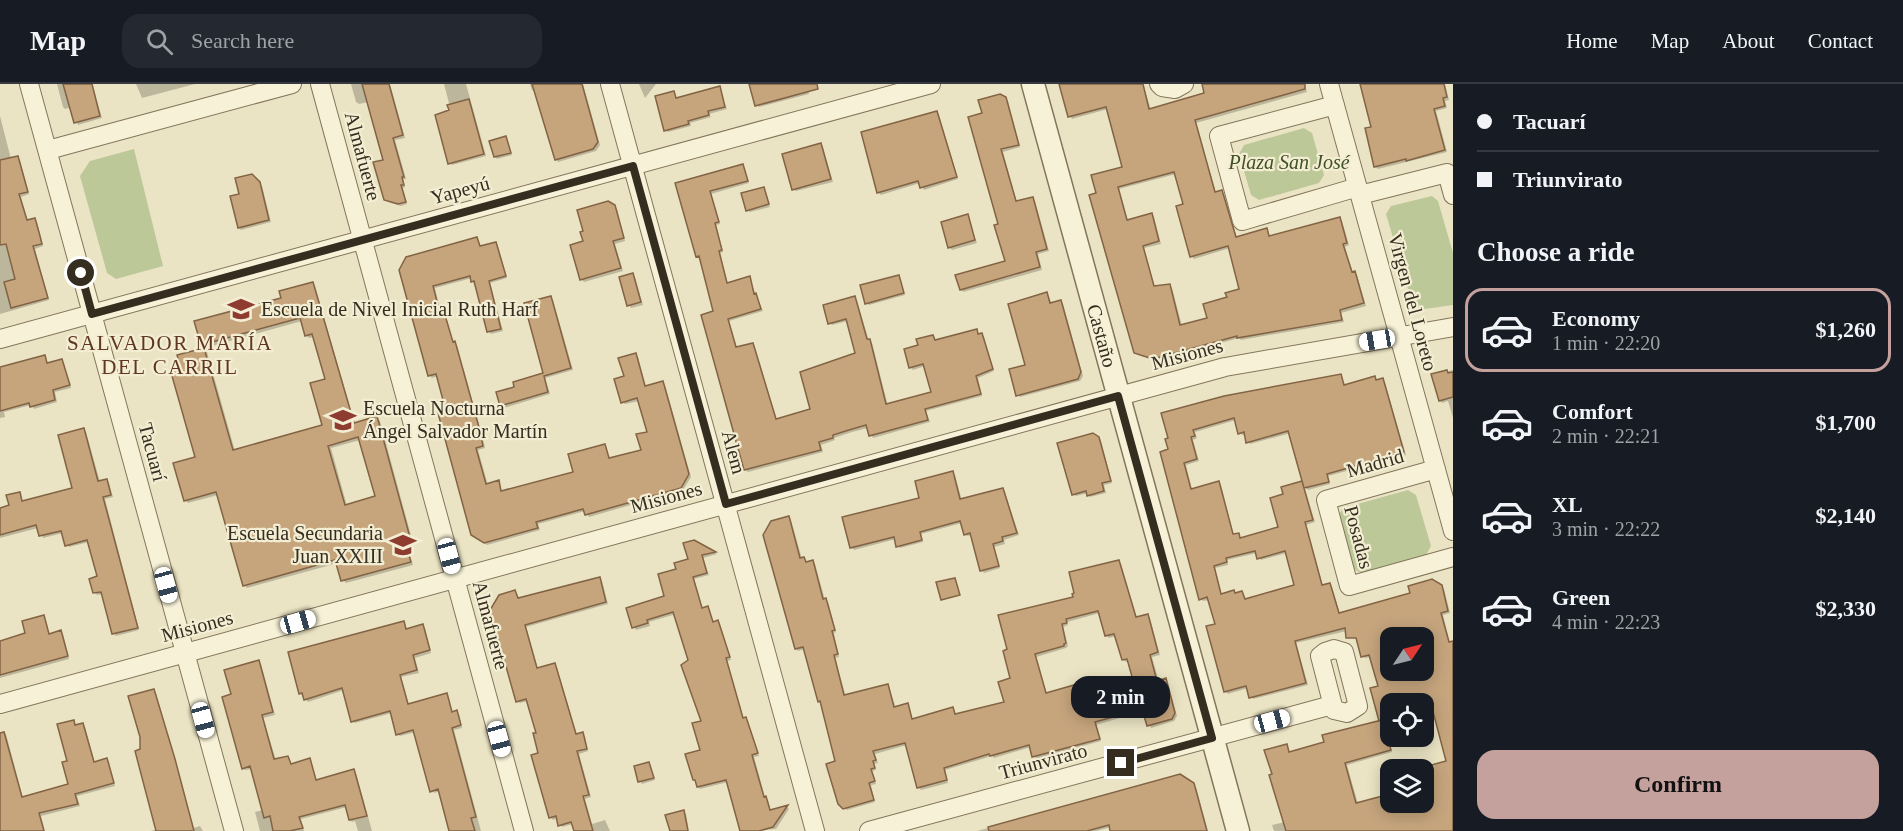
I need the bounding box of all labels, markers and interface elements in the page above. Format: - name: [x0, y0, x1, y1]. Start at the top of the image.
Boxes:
- search box: [122, 14, 542, 68]
- text: Map: [30, 25, 86, 56]
- icon: search: [143, 25, 176, 58]
- text: Search here: [191, 28, 294, 53]
- text: Home: [1566, 29, 1618, 53]
- text: Map: [1651, 29, 1689, 53]
- text: About: [1722, 29, 1775, 53]
- text: Contact: [1808, 29, 1873, 53]
- street label: Almafuerte: [341, 109, 385, 203]
- text: Tacuarí: [1513, 109, 1586, 134]
- park label: Plaza San José: [1227, 151, 1351, 173]
- text: Triunvirato: [1513, 167, 1623, 192]
- street label: Yapeyú: [428, 172, 492, 209]
- street label: Virgen del Loreto: [1383, 231, 1442, 374]
- text: Choose a ride: [1477, 237, 1635, 267]
- route start: [67, 259, 94, 286]
- school or university icon: Escuela de Nivel Inicial Ruth Harf: [226, 294, 256, 324]
- place label: Escuela de Nivel Inicial Ruth Harf: [261, 298, 538, 320]
- street label: Castaño: [1083, 302, 1121, 370]
- icon: car: [1480, 303, 1534, 357]
- text: Economy: [1552, 306, 1640, 331]
- text: $1,260: [1816, 317, 1876, 342]
- car: [1358, 328, 1396, 352]
- district label: SALVADOR MARÍA DEL CARRIL: [67, 331, 273, 379]
- text: 1 min · 22:20: [1552, 332, 1660, 354]
- street label: Misiones: [1149, 334, 1225, 374]
- icon: car: [1480, 396, 1534, 450]
- place label: Escuela Nocturna Ángel Salvador Martín: [363, 397, 547, 443]
- text: Comfort: [1552, 399, 1633, 424]
- school or university icon: Escuela Nocturna Ángel Salvador Martín: [328, 405, 358, 435]
- text: $1,700: [1816, 410, 1876, 435]
- street label: Tacuarí: [135, 420, 171, 484]
- text: 2 min · 22:21: [1552, 425, 1660, 447]
- street label: Alem: [718, 428, 750, 477]
- street label: Madrid: [1344, 444, 1406, 482]
- street label: Misiones: [628, 477, 704, 517]
- icon: car: [1480, 489, 1534, 543]
- text: XL: [1552, 492, 1583, 517]
- street label: Posadas: [1340, 503, 1378, 571]
- text: $2,140: [1816, 503, 1876, 528]
- text: 3 min · 22:22: [1552, 518, 1660, 540]
- place label: Escuela Secundaria Juan XXIII: [227, 522, 383, 567]
- school or university icon: Escuela Secundaria Juan XXIII: [388, 530, 418, 560]
- car: [436, 536, 462, 576]
- car: [153, 565, 179, 605]
- street label: Almafuerte: [469, 578, 513, 672]
- icon: car: [1480, 582, 1534, 636]
- text: Green: [1552, 585, 1610, 610]
- text: $2,330: [1816, 596, 1876, 621]
- street label: Misiones: [159, 606, 235, 646]
- car: [278, 608, 318, 636]
- text: 4 min · 22:23: [1552, 611, 1660, 633]
- north arrow: [1380, 627, 1434, 681]
- map controls: [1380, 627, 1434, 813]
- callout: 2 min: [1072, 676, 1170, 718]
- text: 2 min: [1096, 686, 1145, 708]
- button: locate: [1380, 693, 1434, 747]
- car: [190, 700, 216, 740]
- car: [1252, 708, 1292, 734]
- car: [486, 719, 512, 759]
- street label: Triunvirato: [996, 739, 1090, 783]
- route end: [1107, 749, 1134, 776]
- button: Confirm: [1477, 750, 1879, 819]
- button: layers: [1380, 759, 1434, 813]

